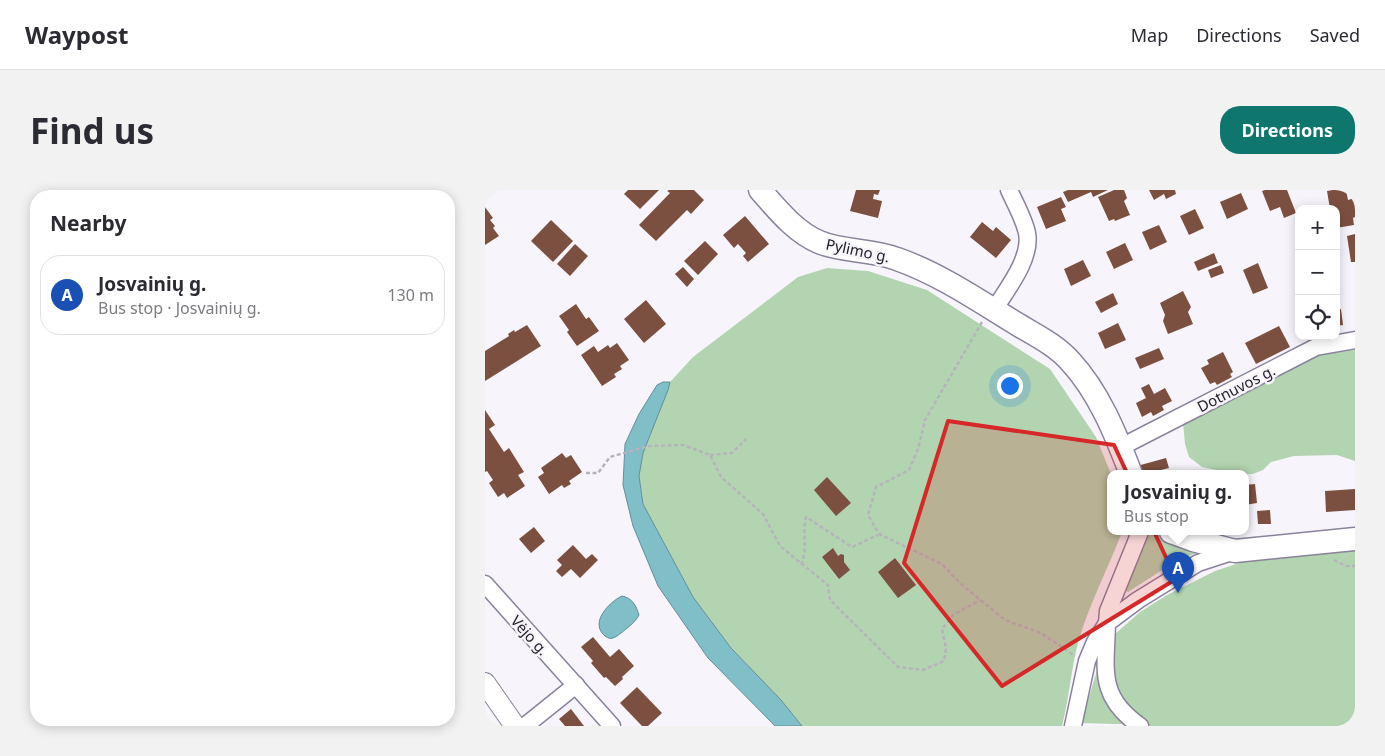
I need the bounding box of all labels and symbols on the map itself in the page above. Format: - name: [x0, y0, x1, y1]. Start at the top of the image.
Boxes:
- street label: Pylimo g.: [824, 233, 892, 267]
- street label: Dotnuvos g.: [1194, 360, 1278, 416]
- your location: [997, 373, 1023, 399]
- pin: A: [1162, 552, 1194, 593]
- street label: Vėjo g.: [507, 611, 553, 659]

